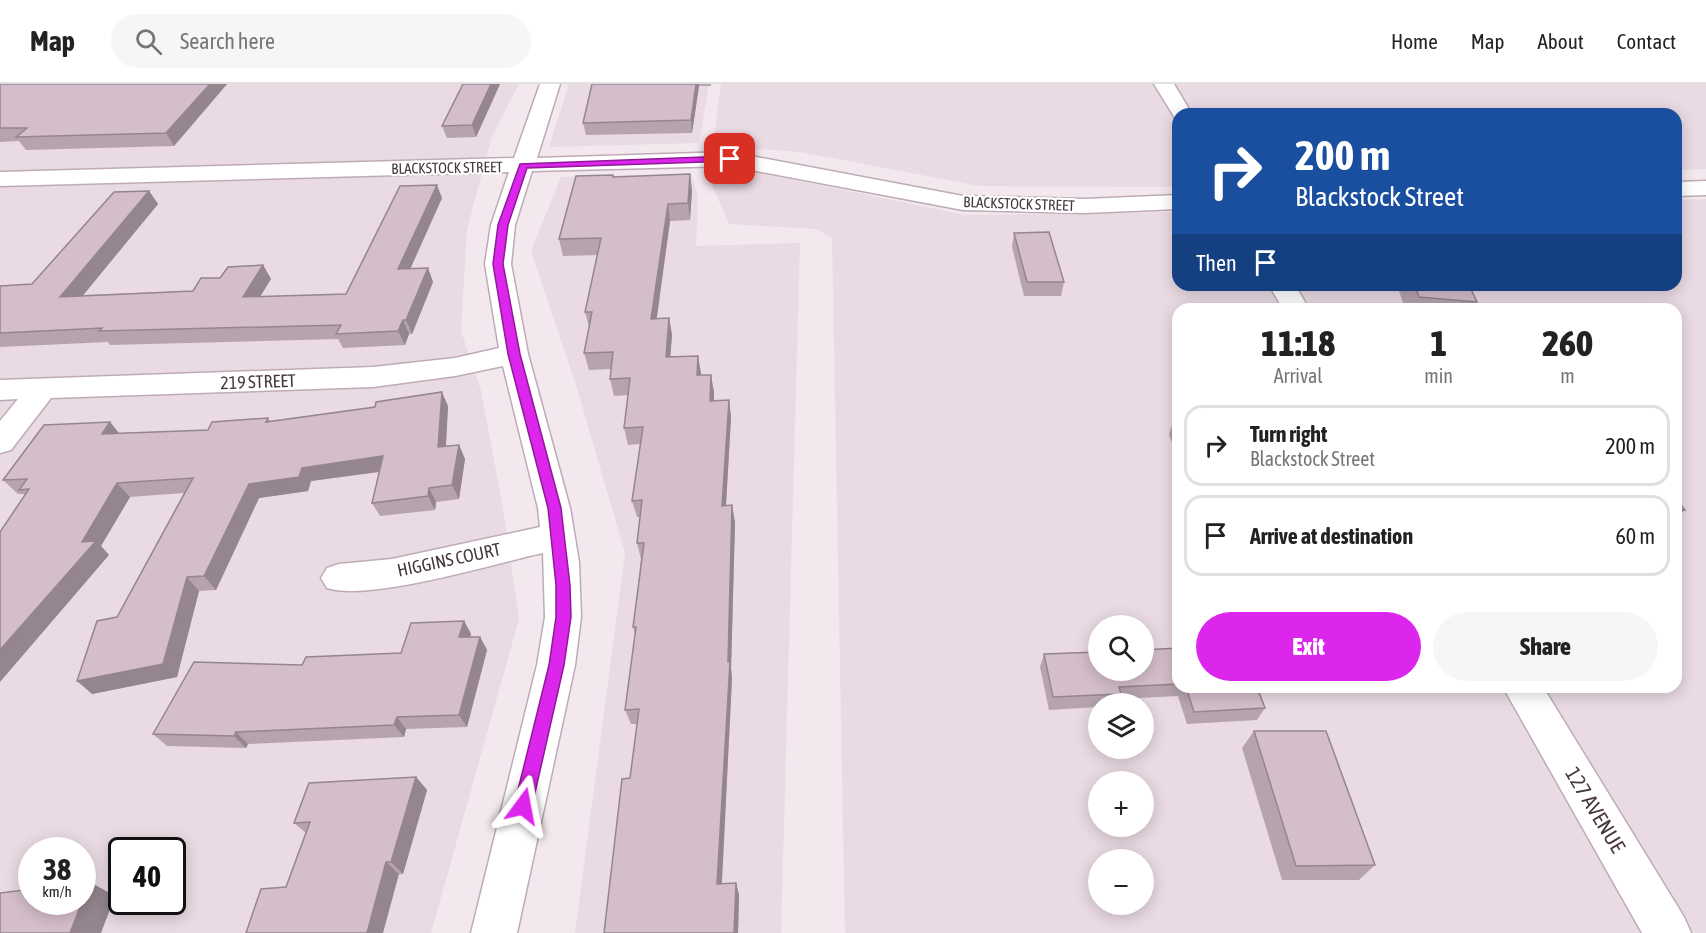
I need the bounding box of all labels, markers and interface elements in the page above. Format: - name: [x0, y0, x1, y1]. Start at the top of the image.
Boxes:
- search box: [111, 14, 531, 68]
- text: Map: [30, 25, 75, 57]
- icon: search: [132, 25, 165, 58]
- text: Search here: [180, 28, 275, 54]
- text: Home: [1391, 29, 1438, 53]
- text: Map: [1471, 29, 1505, 53]
- text: About: [1538, 29, 1584, 53]
- text: Contact: [1617, 29, 1676, 53]
- text: 200 m: [1295, 131, 1390, 179]
- icon: right: [1196, 132, 1274, 210]
- pin: [704, 133, 755, 184]
- icon: arrive: [713, 142, 746, 175]
- street label: BLACKSTOCK STREET: [391, 158, 503, 177]
- text: Blackstock Street: [1295, 181, 1464, 212]
- street label: BLACKSTOCK STREET: [963, 193, 1075, 214]
- icon: arrive: [1249, 246, 1282, 279]
- text: Then: [1196, 250, 1237, 276]
- text: 11:18: [1261, 322, 1335, 364]
- text: 1: [1430, 322, 1447, 364]
- text: 260: [1542, 322, 1593, 364]
- text: Arrival: [1274, 364, 1323, 387]
- text: min: [1424, 364, 1453, 387]
- text: m: [1560, 364, 1575, 387]
- street label: 219 STREET: [220, 370, 296, 393]
- text: Turn right: [1250, 421, 1327, 447]
- icon: right: [1199, 429, 1232, 462]
- text: 200 m: [1605, 433, 1655, 459]
- text: Blackstock Street: [1250, 447, 1375, 470]
- icon: arrive: [1199, 519, 1232, 552]
- text: Arrive at destination: [1250, 523, 1413, 549]
- text: 60 m: [1615, 523, 1655, 549]
- street label: HIGGINS COURT: [395, 538, 503, 581]
- button: Exit: [1196, 612, 1421, 681]
- button: Share: [1433, 612, 1658, 681]
- map controls: [1088, 615, 1154, 915]
- button: search: [1088, 615, 1154, 681]
- button: layers: [1088, 693, 1154, 759]
- street label: 127 AVENUE: [1561, 762, 1631, 857]
- button: +: [1088, 771, 1154, 837]
- position arrow: [491, 774, 555, 838]
- speed limit sign: 40: [108, 837, 186, 915]
- button: −: [1088, 849, 1154, 915]
- text: 38: [43, 852, 71, 886]
- text: km/h: [42, 883, 72, 900]

